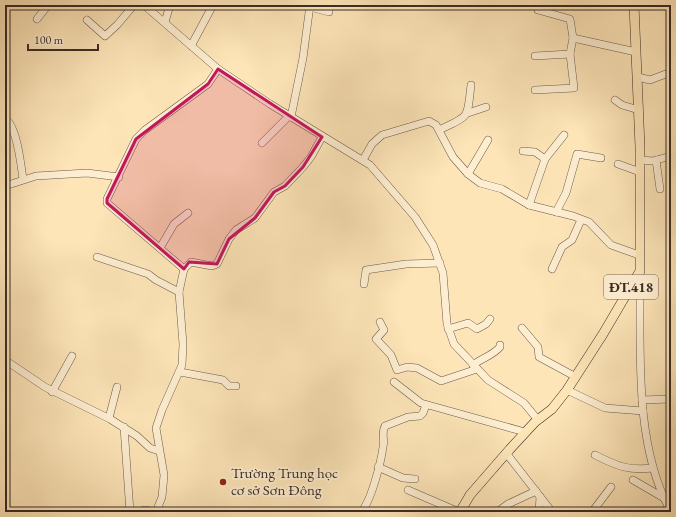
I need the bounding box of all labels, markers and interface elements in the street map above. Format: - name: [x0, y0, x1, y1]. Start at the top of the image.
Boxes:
- scale bar: [28, 26, 98, 52]
- text: 100 m: [34, 32, 64, 48]
- road number: ĐT.418: [604, 275, 658, 299]
- place label: Trường Trung học cơ sở Sơn Đông: [231, 463, 338, 499]
- marker: Trường Trung học cơ sở Sơn Đông: [218, 477, 228, 487]

